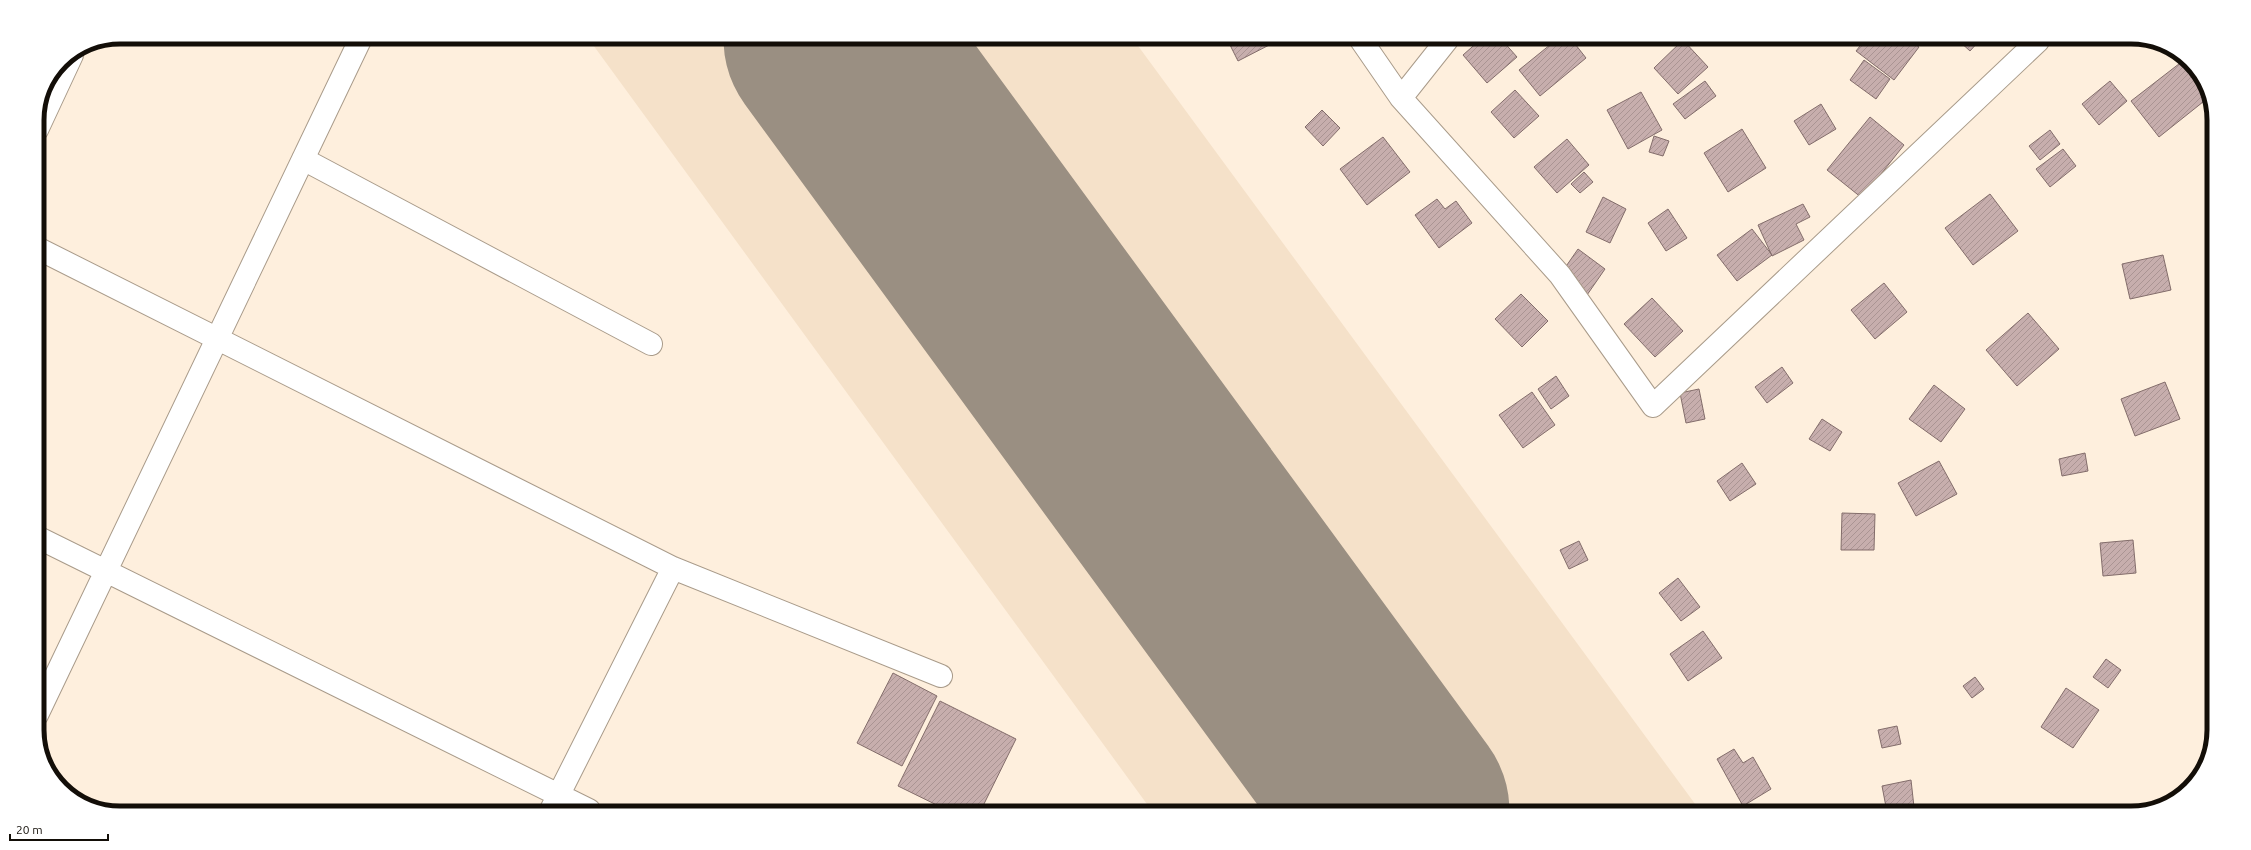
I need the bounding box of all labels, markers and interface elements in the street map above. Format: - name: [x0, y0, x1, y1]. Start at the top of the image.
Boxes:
- scale bar: [10, 816, 108, 842]
- text: 20 m: [16, 823, 43, 836]

